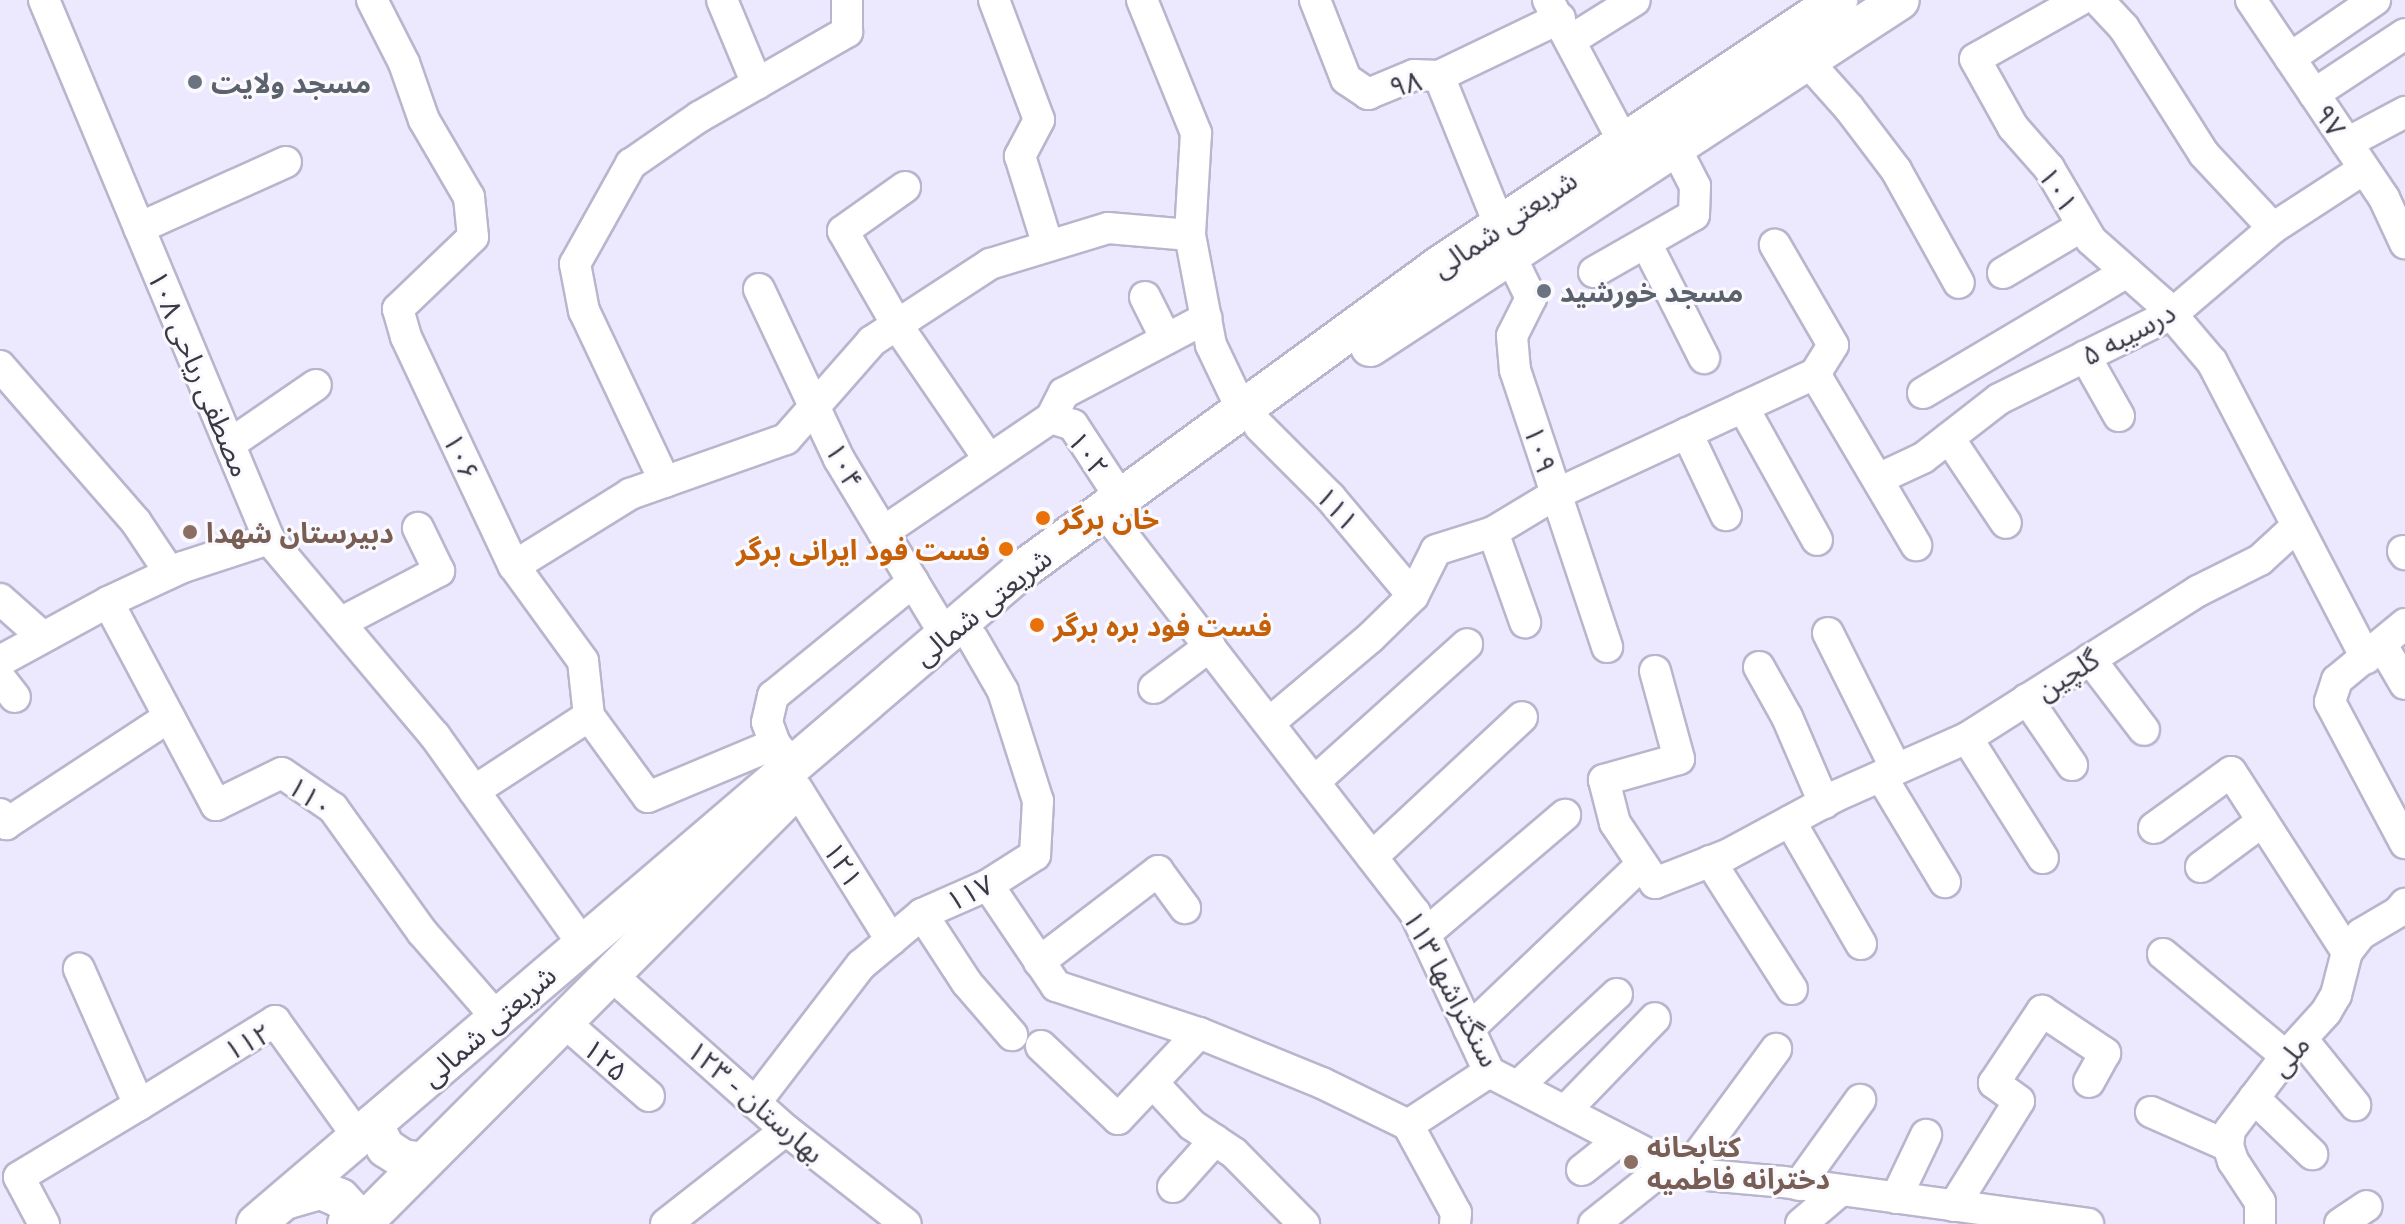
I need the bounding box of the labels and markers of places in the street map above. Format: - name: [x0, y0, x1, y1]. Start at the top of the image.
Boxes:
- place label: مسجد ولایت: [211, 65, 371, 99]
- marker: مسجد ولایت: [186, 73, 204, 91]
- place label: مسجد خورشید: [1560, 274, 1743, 308]
- marker: مسجد خورشید: [1535, 282, 1553, 300]
- place label: خان برگر: [1059, 501, 1159, 535]
- marker: خان برگر: [1034, 509, 1052, 527]
- place label: دبیرستان شهدا: [206, 515, 394, 549]
- marker: دبیرستان شهدا: [181, 523, 199, 541]
- place label: فست فود ایرانی برگر: [736, 532, 990, 566]
- marker: فست فود ایرانی برگر: [997, 540, 1015, 558]
- place label: فست فود بره برگر: [1053, 608, 1272, 642]
- marker: فست فود بره برگر: [1028, 616, 1046, 634]
- place label: کتابحانه دخترانه فاطمیه: [1647, 1129, 1830, 1195]
- marker: کتابحانه دخترانه فاطمیه: [1622, 1153, 1640, 1171]

